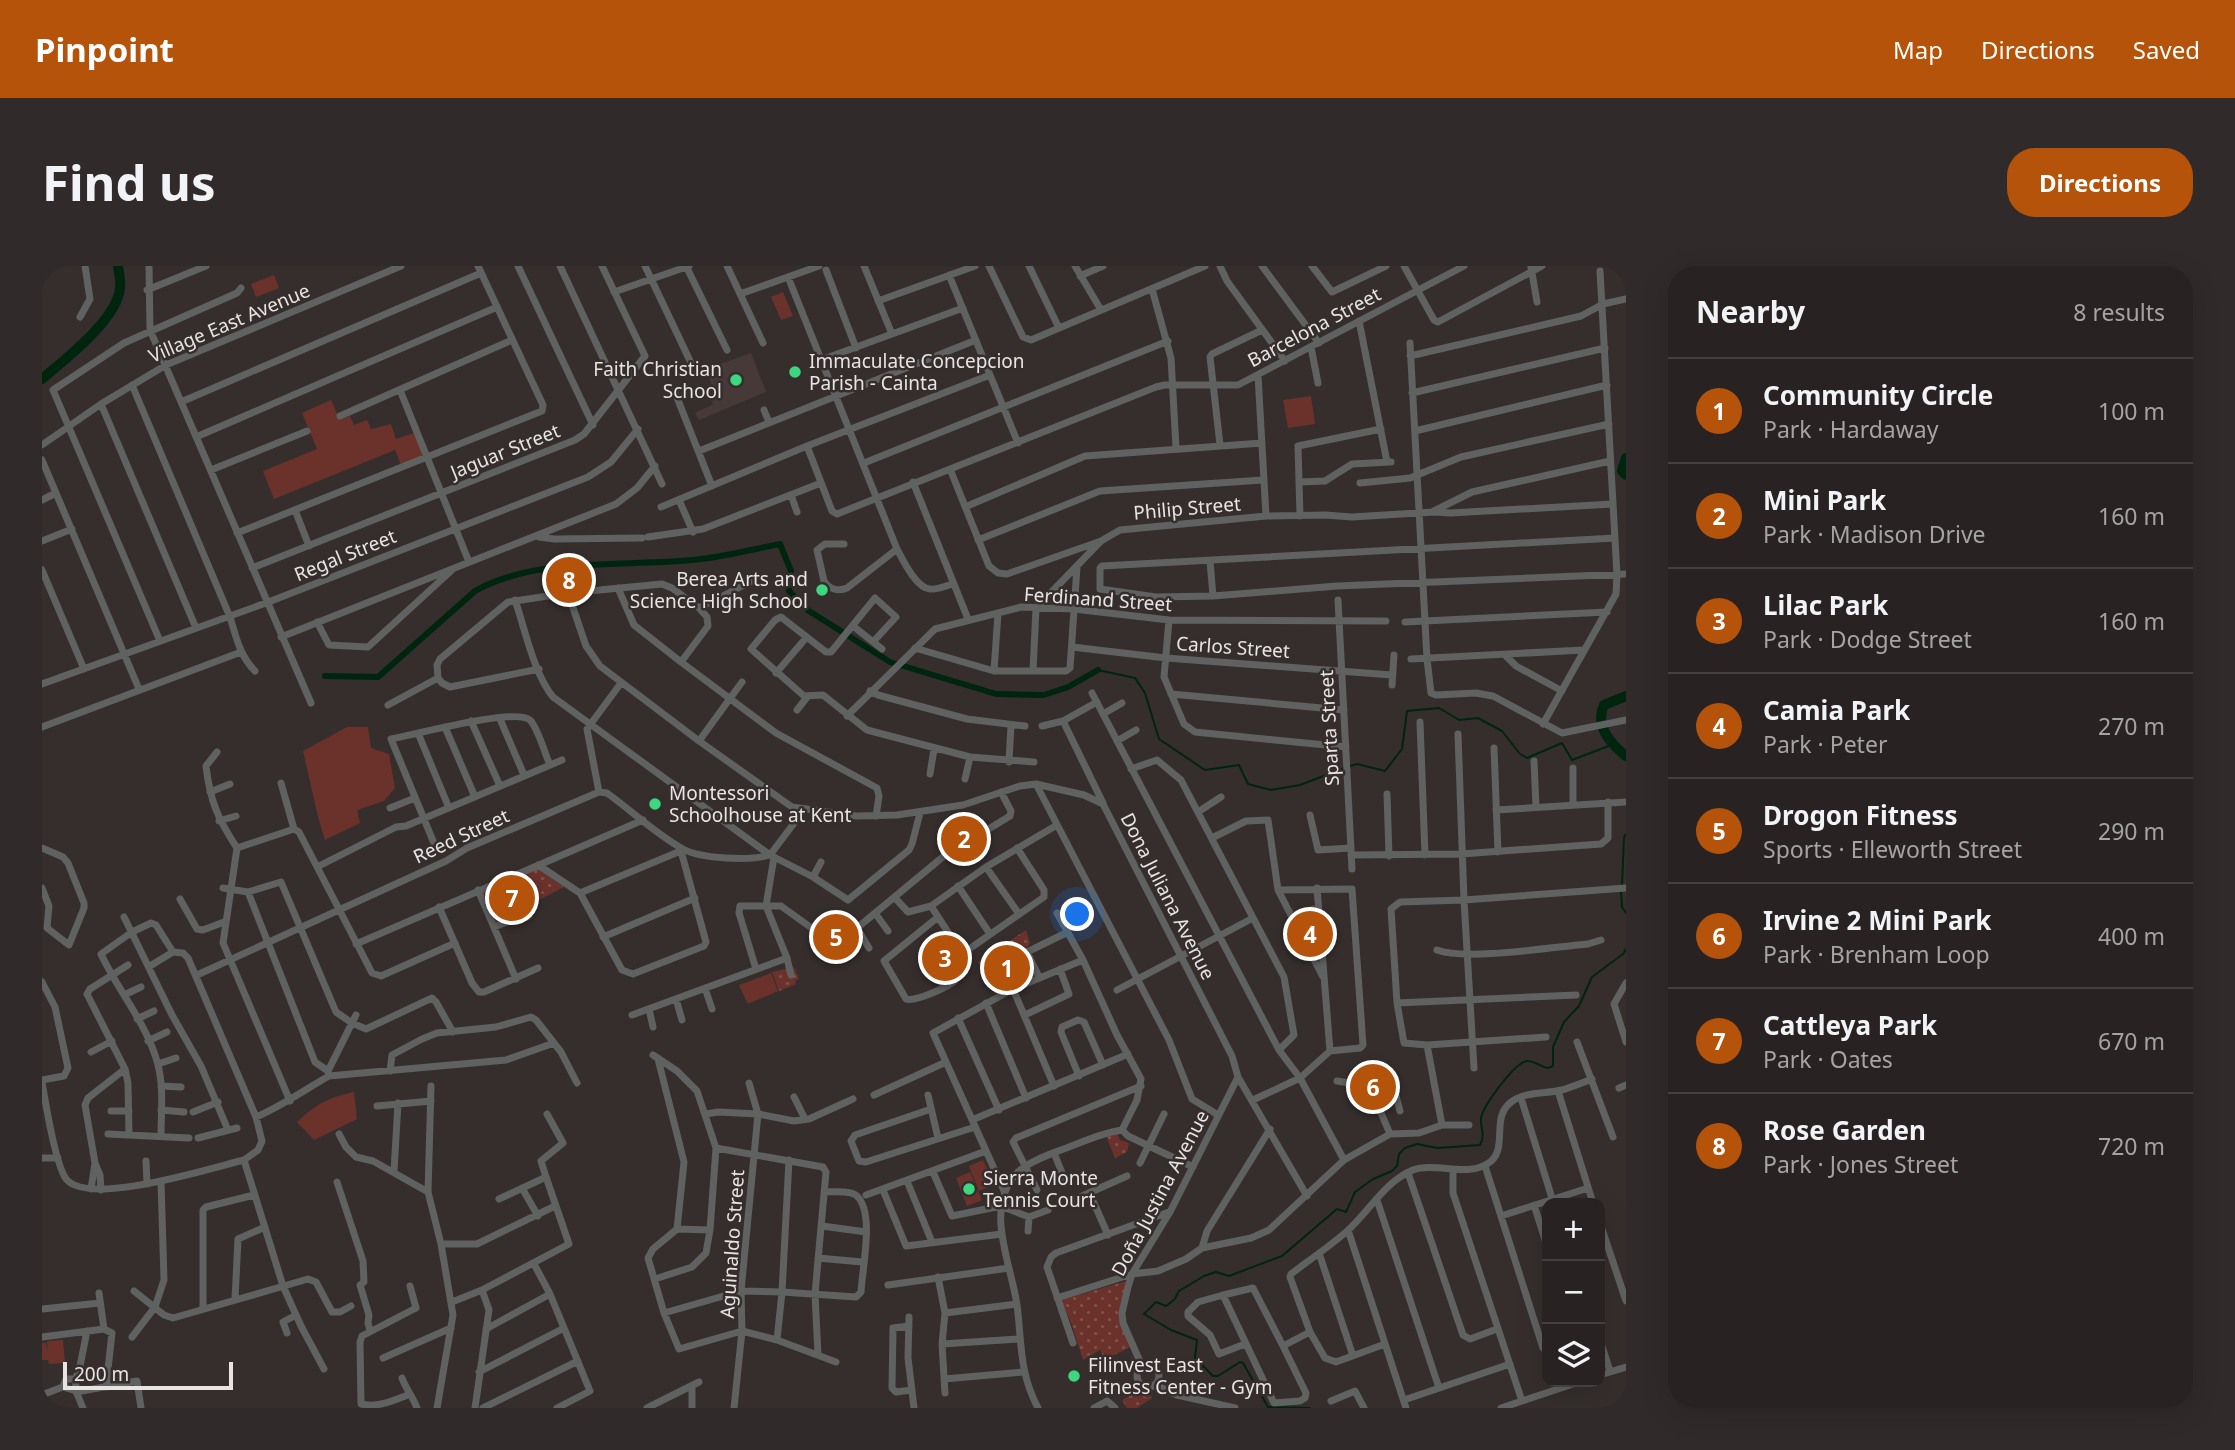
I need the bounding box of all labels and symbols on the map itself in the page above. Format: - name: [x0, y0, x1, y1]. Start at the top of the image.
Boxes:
- street label: Village East Avenue: [144, 277, 314, 369]
- street label: Barcelona Street: [1243, 281, 1385, 373]
- place label: Immaculate Concepcion Parish - Cainta: [809, 348, 1025, 396]
- place label: Faith Christian School: [593, 356, 722, 404]
- marker: Immaculate Concepcion Parish - Cainta: [787, 364, 803, 380]
- marker: Faith Christian School: [728, 372, 744, 388]
- street label: Jaguar Street: [445, 417, 564, 485]
- street label: Philip Street: [1132, 490, 1242, 526]
- street label: Regal Street: [290, 523, 400, 587]
- pin: 8: [546, 554, 592, 606]
- place label: Berea Arts and Science High School: [630, 566, 808, 614]
- street label: Ferdinand Street: [1023, 581, 1173, 617]
- marker: Berea Arts and Science High School: [814, 582, 830, 598]
- street label: Carlos Street: [1175, 630, 1291, 664]
- street label: Sparta Street: [1313, 669, 1345, 787]
- place label: Montessori Schoolhouse at Kent: [669, 780, 852, 828]
- marker: Montessori Schoolhouse at Kent: [647, 796, 663, 812]
- street label: Reed Street: [409, 802, 513, 870]
- street label: Dona Juliana Avenue: [1115, 808, 1221, 984]
- pin: 2: [941, 813, 987, 865]
- pin: 7: [489, 872, 535, 924]
- your location: [1060, 897, 1094, 931]
- pin: 4: [1287, 908, 1333, 960]
- pin: 5: [813, 911, 859, 963]
- pin: 3: [922, 932, 968, 984]
- pin: 1: [984, 942, 1030, 994]
- pin: 6: [1350, 1061, 1396, 1113]
- street label: Doña Justina Avenue: [1105, 1105, 1215, 1281]
- place label: Sierra Monte Tennis Court: [983, 1165, 1098, 1213]
- street label: Aguinaldo Street: [714, 1169, 750, 1319]
- marker: Sierra Monte Tennis Court: [961, 1181, 977, 1197]
- place label: Filinvest East Fitness Center - Gym: [1088, 1352, 1272, 1400]
- scale bar: [63, 1359, 233, 1391]
- marker: Filinvest East Fitness Center - Gym: [1066, 1368, 1082, 1384]

